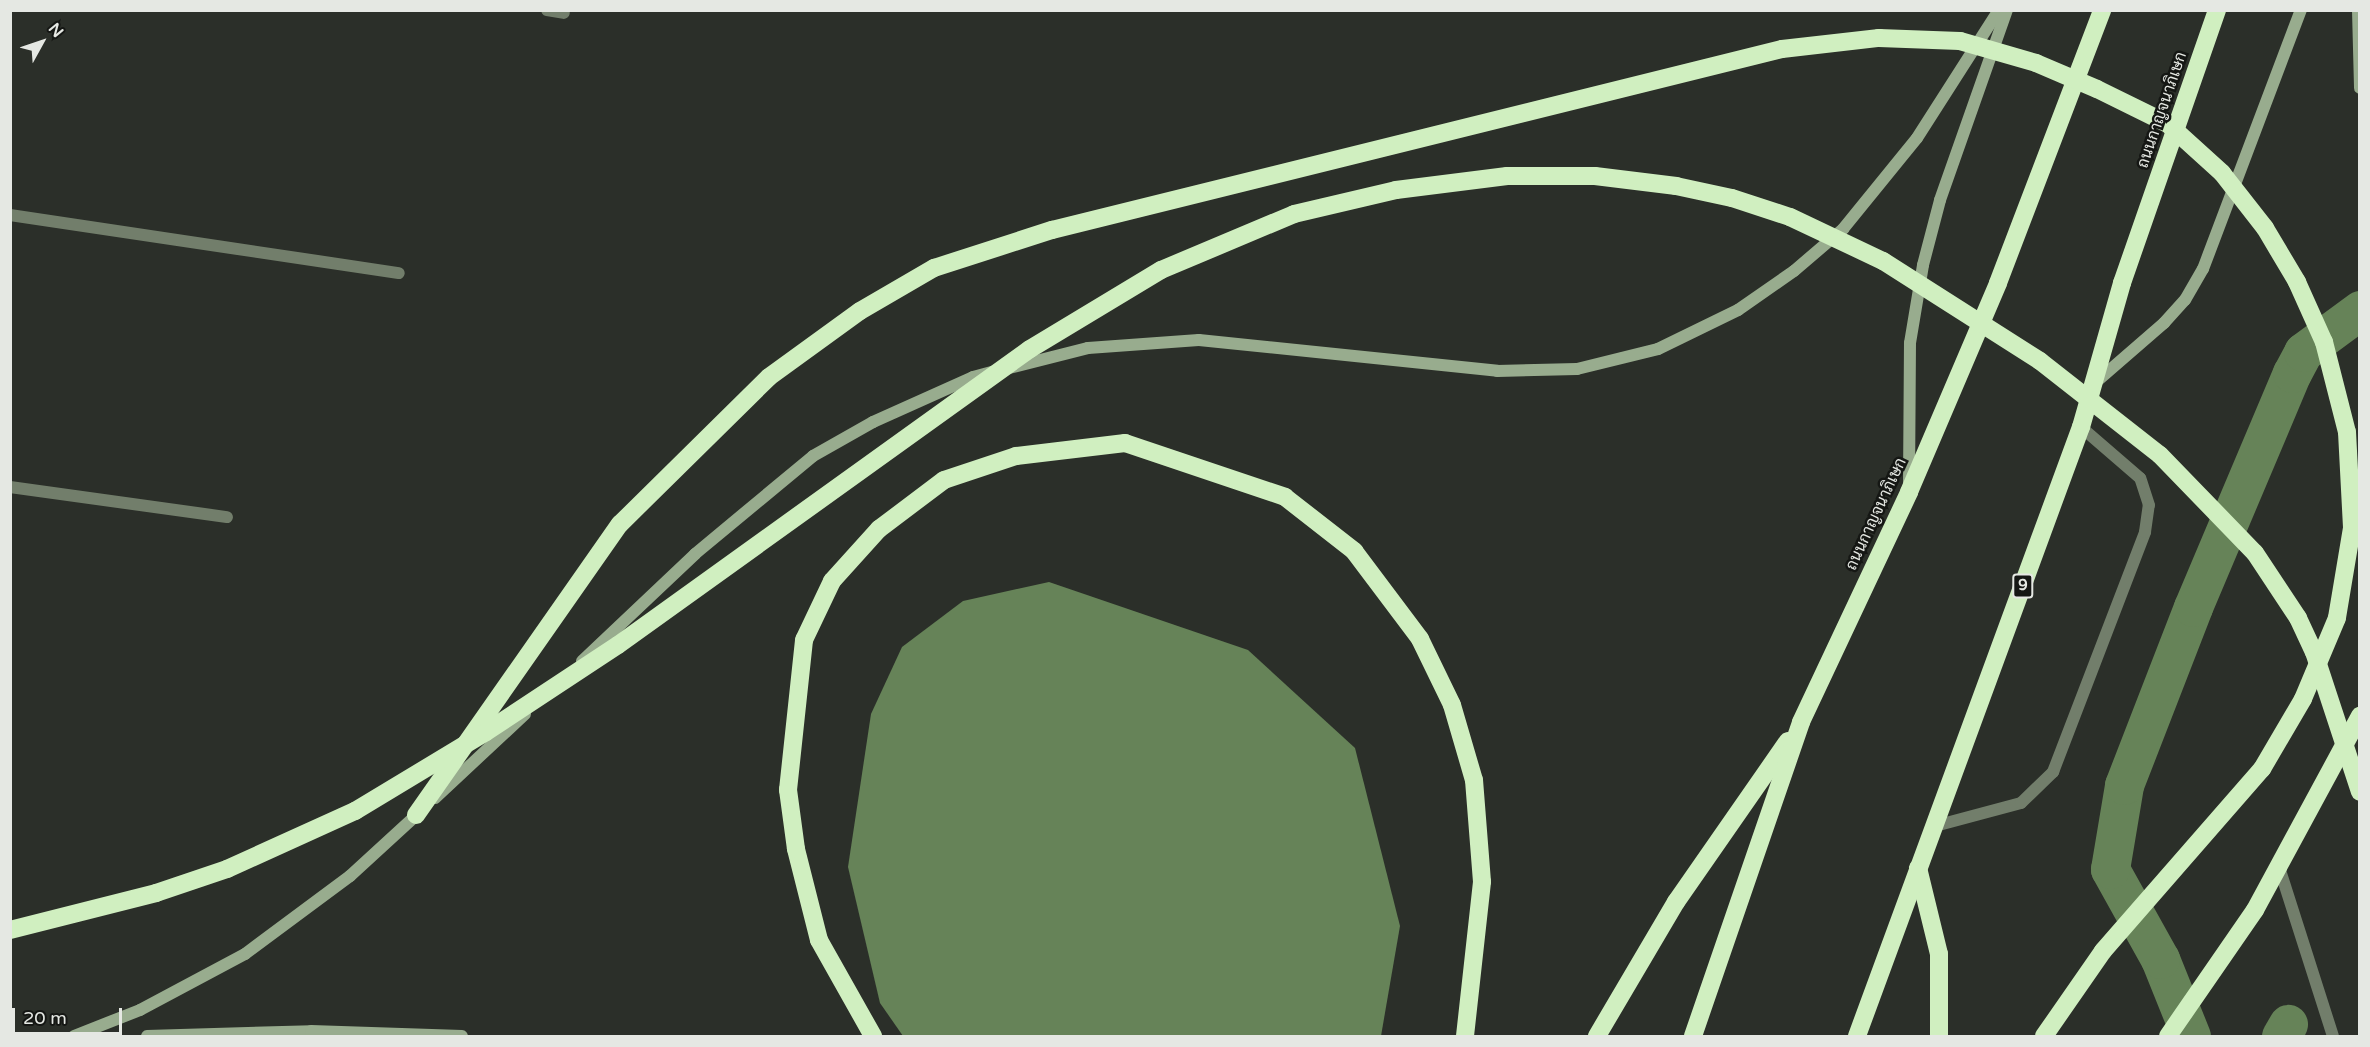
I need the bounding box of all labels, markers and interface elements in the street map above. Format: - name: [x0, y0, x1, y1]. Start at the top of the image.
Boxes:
- north arrow: [12, 12, 72, 72]
- text: N: [44, 19, 68, 42]
- street label: ถนนกาญจนาภิเษก: [2133, 49, 2191, 171]
- street label: ถนนกาญจนาภิเษก: [1842, 455, 1910, 573]
- road number: 9: [2011, 574, 2035, 598]
- scale bar: [15, 996, 124, 1034]
- text: 20 m: [23, 1007, 67, 1029]

